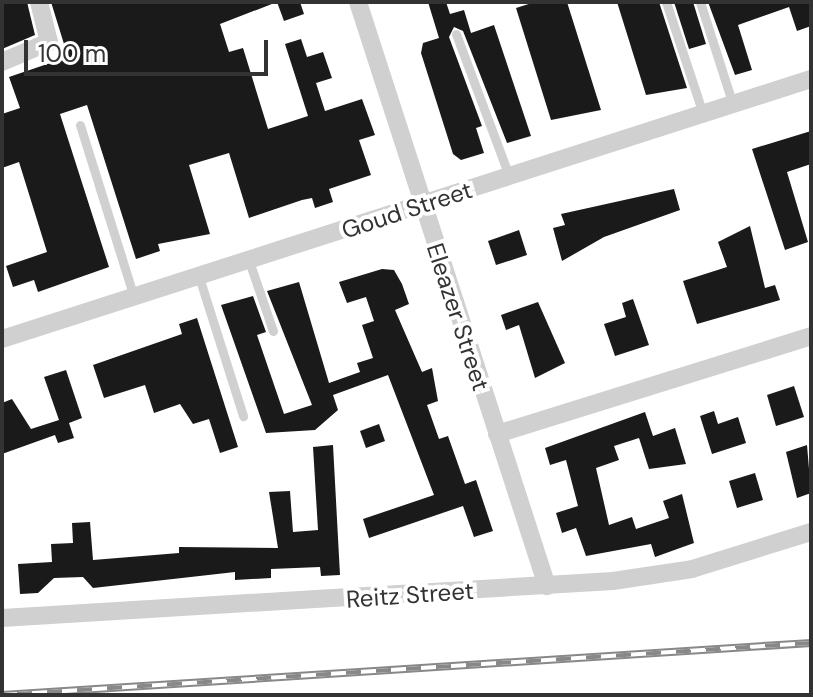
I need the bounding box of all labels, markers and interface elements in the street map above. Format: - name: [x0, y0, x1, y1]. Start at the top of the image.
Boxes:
- scale bar: [28, 24, 272, 74]
- text: 100 m: [38, 38, 106, 69]
- street label: Goud Street: [338, 175, 476, 245]
- street label: Eleazer Street: [421, 240, 495, 394]
- street label: Reitz Street: [345, 576, 475, 614]

